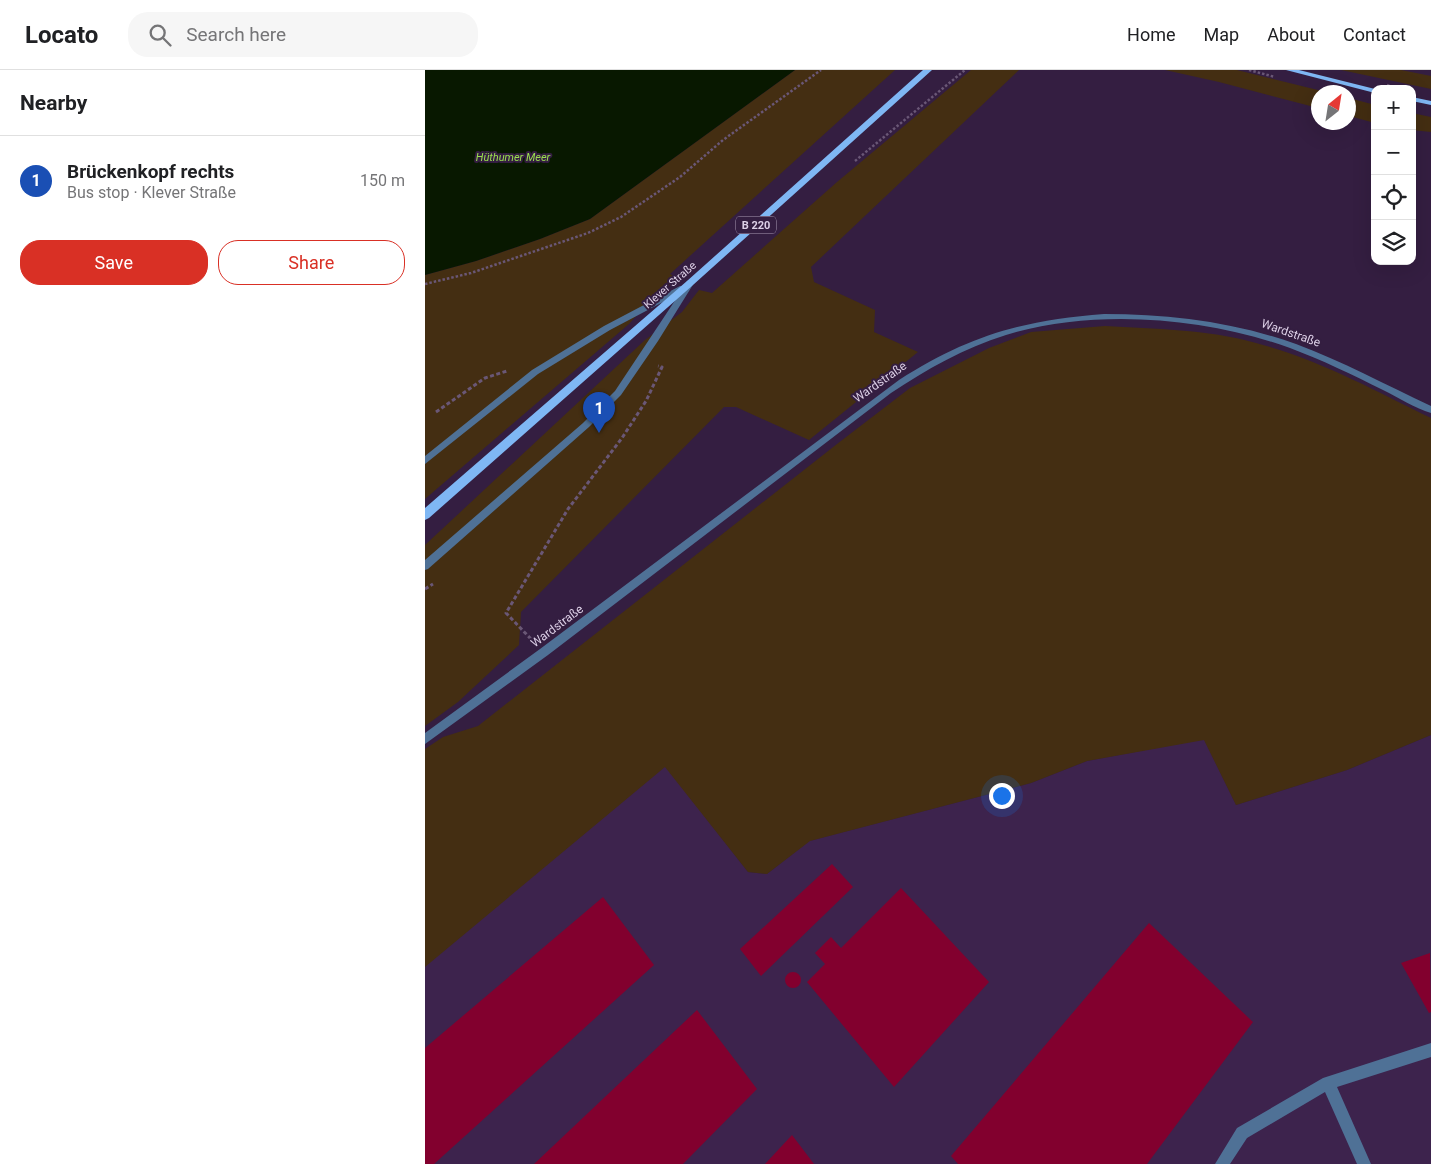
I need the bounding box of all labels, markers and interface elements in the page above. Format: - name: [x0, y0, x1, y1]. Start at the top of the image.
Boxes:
- search box: [128, 12, 478, 57]
- text: Locato: [25, 21, 98, 49]
- icon: search: [146, 21, 174, 49]
- text: Search here: [186, 23, 286, 46]
- text: Home: [1127, 24, 1176, 45]
- text: Map: [1204, 24, 1239, 45]
- text: About: [1267, 24, 1315, 45]
- text: Contact: [1343, 24, 1406, 45]
- north arrow: [1311, 85, 1356, 130]
- map controls: [1371, 85, 1416, 265]
- button: +: [1371, 85, 1416, 130]
- text: Nearby: [20, 91, 87, 115]
- button: −: [1371, 130, 1416, 175]
- water label: Hüthumer Meer: [476, 151, 551, 164]
- text: Brückenkopf rechts: [67, 160, 234, 183]
- text: 1: [31, 171, 41, 190]
- text: 150 m: [360, 171, 405, 190]
- button: locate: [1371, 175, 1416, 220]
- text: Bus stop · Klever Straße: [67, 183, 236, 202]
- road number: B 220: [736, 216, 776, 234]
- button: layers: [1371, 220, 1416, 265]
- button: Save: [20, 240, 208, 285]
- button: Share: [218, 240, 405, 285]
- street label: Klever Straße: [641, 259, 699, 311]
- street label: Wardstraße: [1260, 316, 1322, 350]
- street label: Wardstraße: [851, 359, 909, 405]
- pin: 1: [583, 392, 615, 433]
- street label: Wardstraße: [528, 602, 586, 650]
- your location: [989, 783, 1015, 809]

